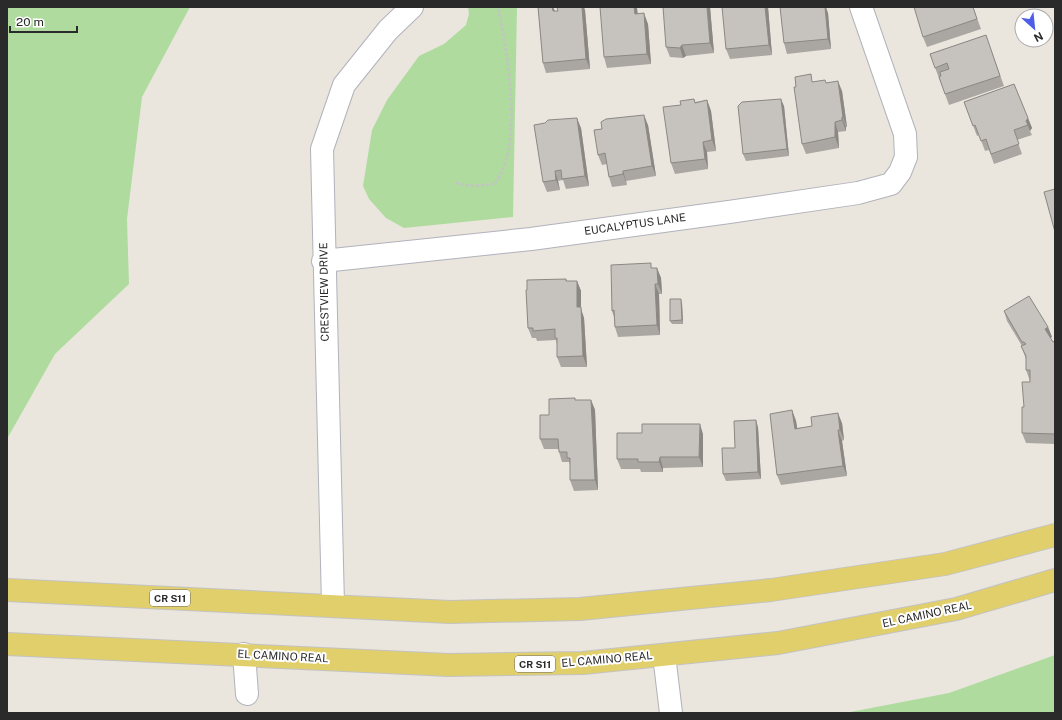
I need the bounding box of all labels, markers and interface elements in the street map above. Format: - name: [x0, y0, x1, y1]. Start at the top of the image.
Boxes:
- scale bar: [10, 8, 77, 34]
- north arrow: [1014, 8, 1054, 48]
- text: 20 m: [16, 15, 44, 29]
- text: N: [1032, 30, 1045, 44]
- street label: EUCALYPTUS LANE: [583, 211, 687, 237]
- street label: CRESTVIEW DRIVE: [317, 242, 331, 342]
- road number: CR S11: [150, 590, 190, 606]
- street label: EL CAMINO REAL: [881, 599, 973, 629]
- street label: EL CAMINO REAL: [237, 648, 329, 664]
- street label: EL CAMINO REAL: [561, 649, 653, 669]
- road number: CR S11: [515, 656, 555, 672]

